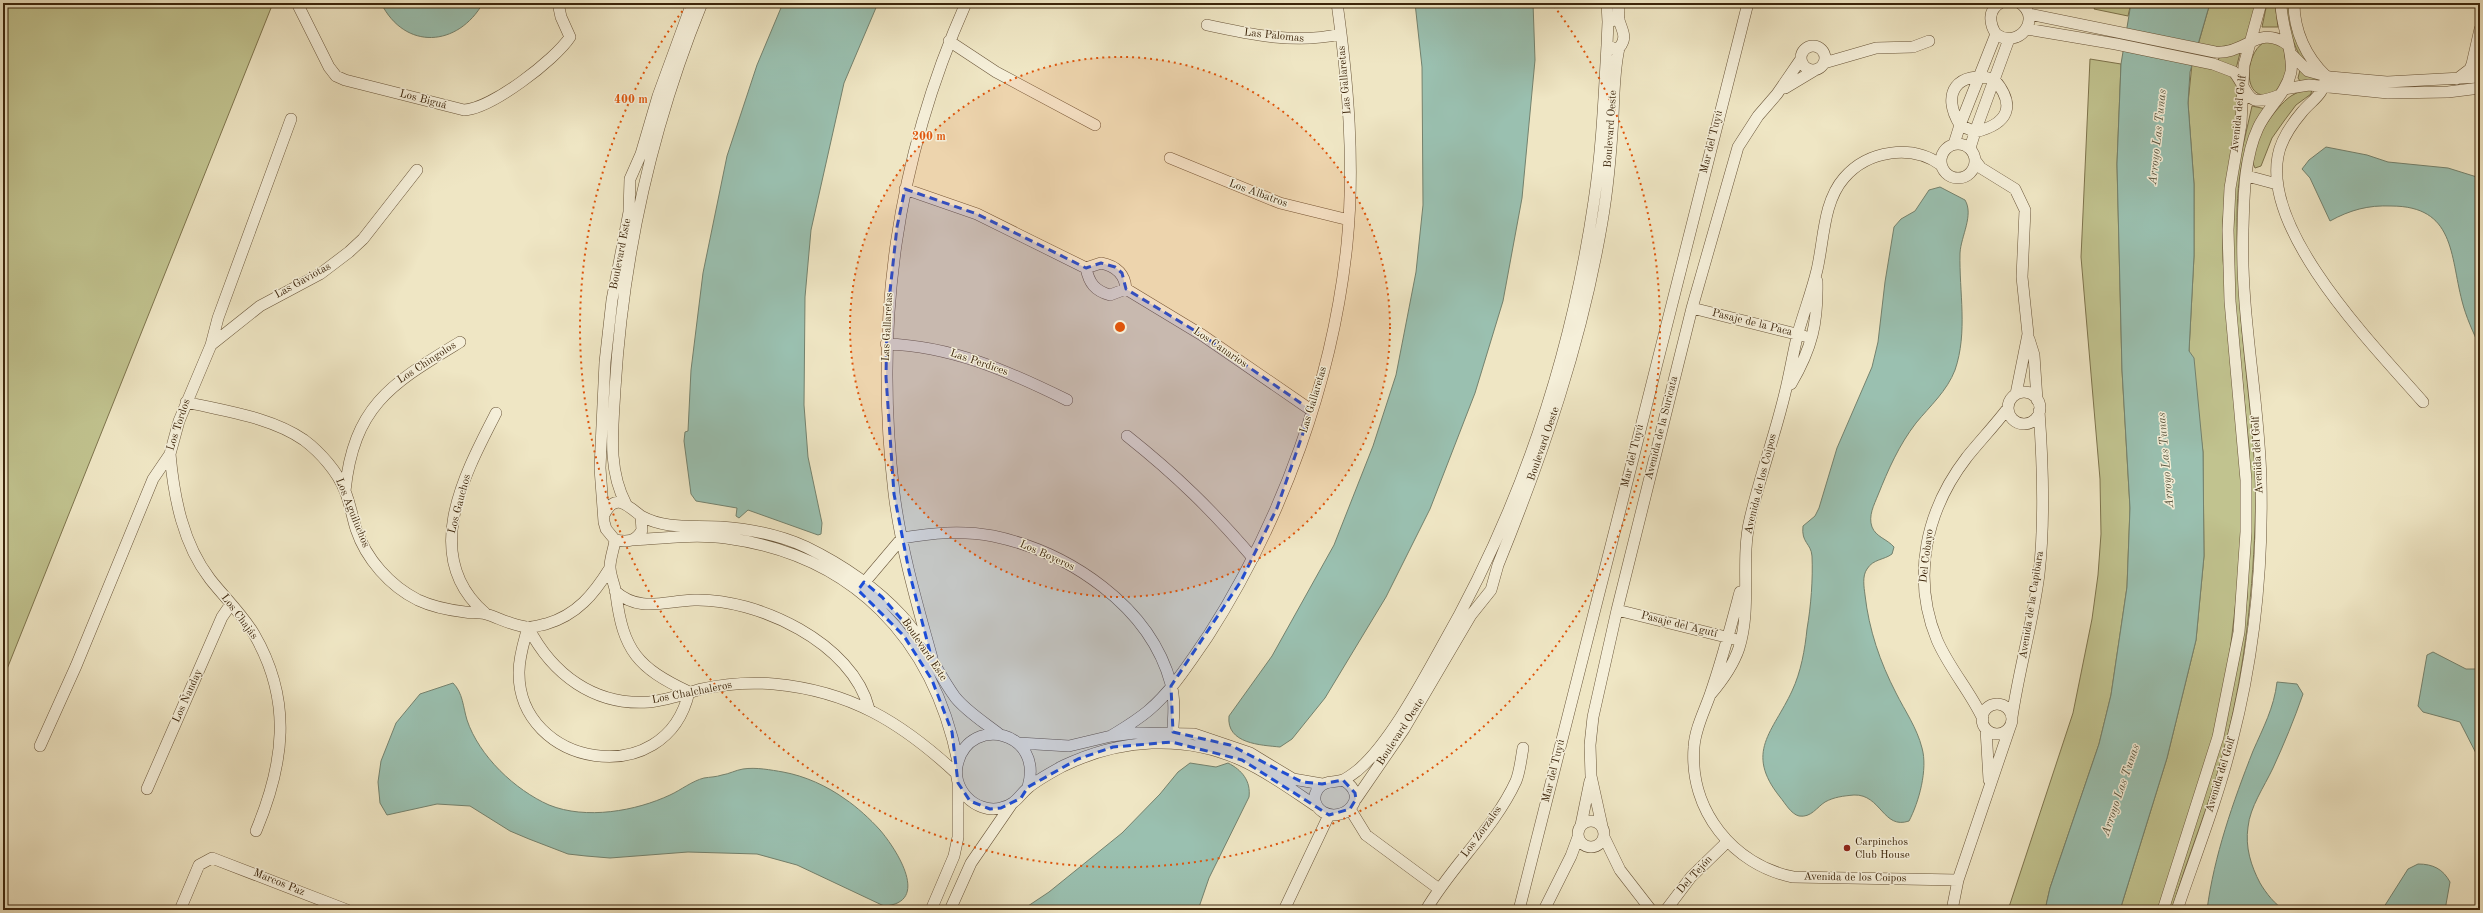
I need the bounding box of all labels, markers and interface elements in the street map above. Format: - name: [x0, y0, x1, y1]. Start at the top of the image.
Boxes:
- street label: Las Palomas: [1243, 27, 1305, 45]
- street label: Las Gallaretas: [1336, 45, 1353, 115]
- street label: Avenida del Golf: [2229, 74, 2249, 153]
- street label: Los Biguá: [398, 88, 448, 112]
- water label: Arroyo Las Tunas: [2147, 89, 2169, 186]
- street label: Boulevard Oeste: [1603, 90, 1619, 168]
- text: 400 m: [614, 94, 648, 106]
- street label: Mar del Tuyú: [1699, 109, 1725, 175]
- text: 200 m: [912, 131, 946, 143]
- street label: Los Albatros: [1227, 178, 1289, 210]
- street label: Boulevard Este: [609, 217, 633, 291]
- street label: Las Gaviotas: [273, 261, 333, 301]
- street label: Las Gallaretas: [881, 292, 895, 362]
- street label: Pasaje de la Paca: [1711, 308, 1794, 338]
- centre of rings: [1113, 320, 1127, 334]
- street label: Los Canarios: [1191, 326, 1249, 370]
- street label: Los Chingolos: [396, 340, 459, 386]
- street label: Las Perdices: [949, 348, 1010, 378]
- street label: Las Gallaretas: [1299, 365, 1329, 435]
- street label: Avenida de la Suricata: [1644, 375, 1680, 481]
- street label: Los Tordos: [165, 398, 193, 452]
- street label: Boulevard Oeste: [1526, 406, 1562, 482]
- water label: Arroyo Las Tunas: [2156, 412, 2176, 509]
- street label: Avenida del Golf: [2250, 415, 2266, 494]
- street label: Mar del Tuyú: [1620, 423, 1646, 489]
- street label: Avenida de los Coipos: [1743, 432, 1779, 535]
- street label: Los Gauchos: [447, 473, 473, 535]
- street label: Los Aguiluchos: [333, 477, 371, 549]
- street label: Del Cobayo: [1918, 528, 1936, 584]
- street label: Los Boyeros: [1018, 539, 1076, 573]
- street label: Avenida de la Capibara: [2018, 550, 2046, 660]
- street label: Los Chajás: [219, 592, 260, 642]
- street label: Pasaje del Agutí: [1640, 610, 1719, 640]
- street label: Boulevard Este: [899, 617, 949, 683]
- street label: Los Ñanday: [169, 667, 205, 724]
- street label: Los Chalchaleros: [651, 680, 733, 706]
- street label: Boulevard Oeste: [1375, 696, 1427, 768]
- street label: Avenida del Golf: [2204, 736, 2238, 814]
- street label: Mar del Tuyú: [1541, 738, 1567, 804]
- water label: Arroyo Las Tunas: [2099, 743, 2142, 838]
- street label: Los Zorzales: [1460, 804, 1504, 860]
- place label: Carpinchos Club House: [1855, 837, 1910, 861]
- marker: Carpinchos Club House: [1842, 843, 1852, 853]
- street label: Del Tejón: [1675, 854, 1715, 896]
- street label: Marcos Paz: [252, 868, 306, 898]
- street label: Avenida de los Coipos: [1803, 872, 1907, 884]

